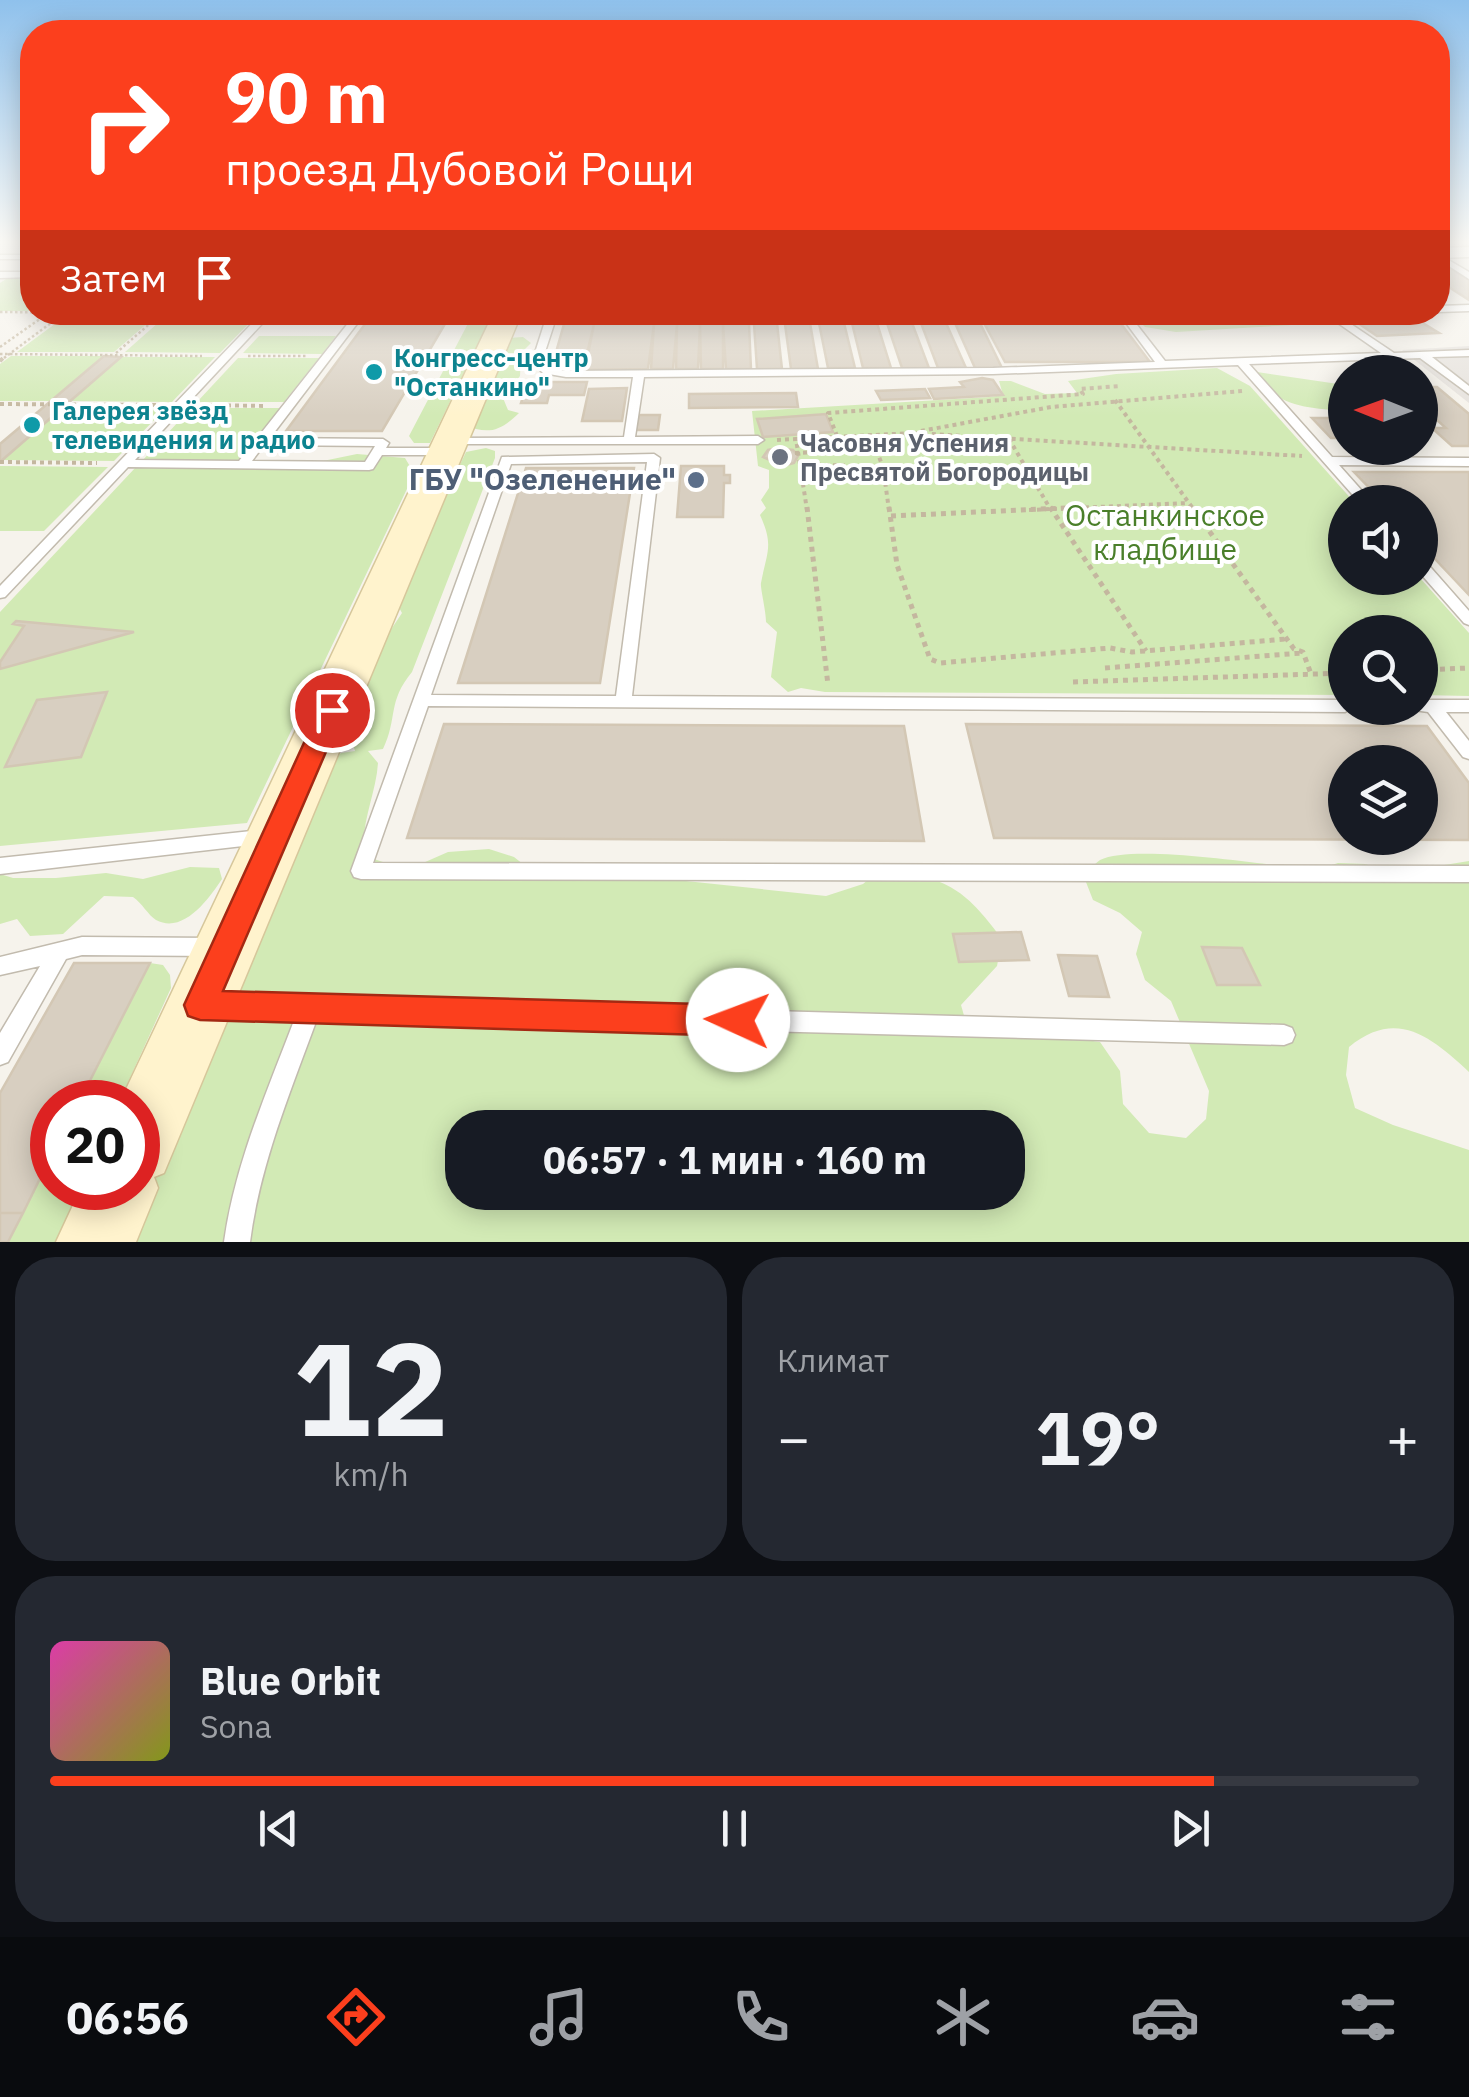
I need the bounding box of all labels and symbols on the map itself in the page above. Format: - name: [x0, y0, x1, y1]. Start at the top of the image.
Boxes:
- place label: Конгресс-центр "Останкино": [394, 341, 589, 403]
- north arrow: [1328, 355, 1438, 465]
- marker: Конгресс-центр "Останкино": [363, 361, 385, 383]
- place label: Галерея звёзд телевидения и радио: [52, 394, 315, 456]
- marker: Галерея звёзд телевидения и радио: [21, 414, 43, 436]
- place label: Часовня Успения Пресвятой Богородицы: [800, 426, 1089, 488]
- marker: Часовня Успения Пресвятой Богородицы: [769, 446, 791, 468]
- place label: ГБУ "Озеленение": [409, 459, 676, 498]
- marker: ГБУ "Озеленение": [685, 469, 707, 491]
- park label: Останкинское кладбище: [1065, 495, 1265, 568]
- pin: [290, 668, 375, 753]
- position arrow: [686, 968, 790, 1072]
- speed limit sign: 20: [30, 1080, 160, 1210]

